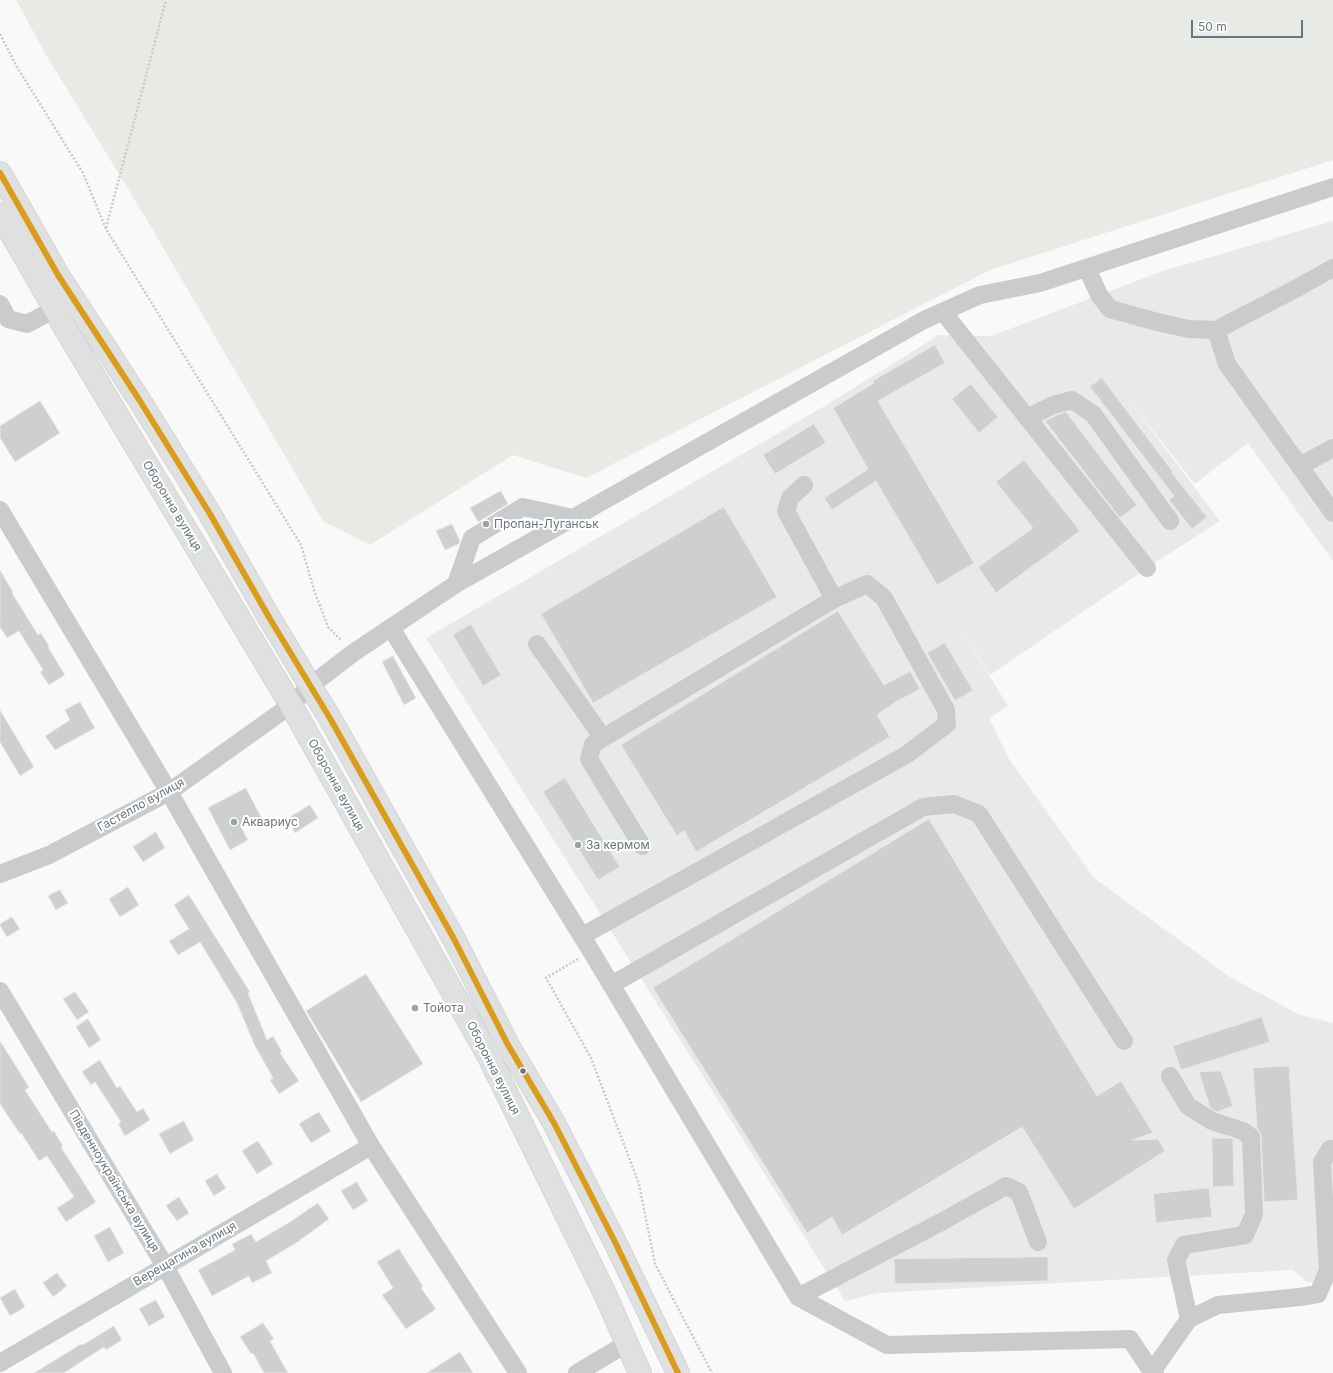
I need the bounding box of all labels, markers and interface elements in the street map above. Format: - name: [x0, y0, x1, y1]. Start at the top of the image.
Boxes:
- scale bar: [1193, 12, 1305, 38]
- text: 50 m: [1198, 19, 1227, 34]
- street label: Оборонна вулиця: [139, 458, 205, 554]
- place label: Пропан-Луганськ: [494, 517, 599, 531]
- marker: Пропан-Луганськ: [481, 519, 491, 529]
- street label: Оборонна вулиця: [305, 736, 367, 834]
- street label: Гастелло вулиця: [95, 775, 187, 835]
- place label: Аквариус: [242, 815, 298, 829]
- marker: Аквариус: [229, 817, 239, 827]
- place label: За кермом: [586, 838, 650, 852]
- marker: За кермом: [573, 840, 583, 850]
- place label: Тойота: [423, 1001, 464, 1015]
- marker: Тойота: [410, 1003, 420, 1013]
- street label: Оборонна вулиця: [463, 1019, 523, 1117]
- unlabelled marker: [518, 1066, 528, 1076]
- street label: Південноукраїнська вулиця: [66, 1107, 162, 1255]
- street label: Верещагина вулиця: [131, 1219, 239, 1289]

